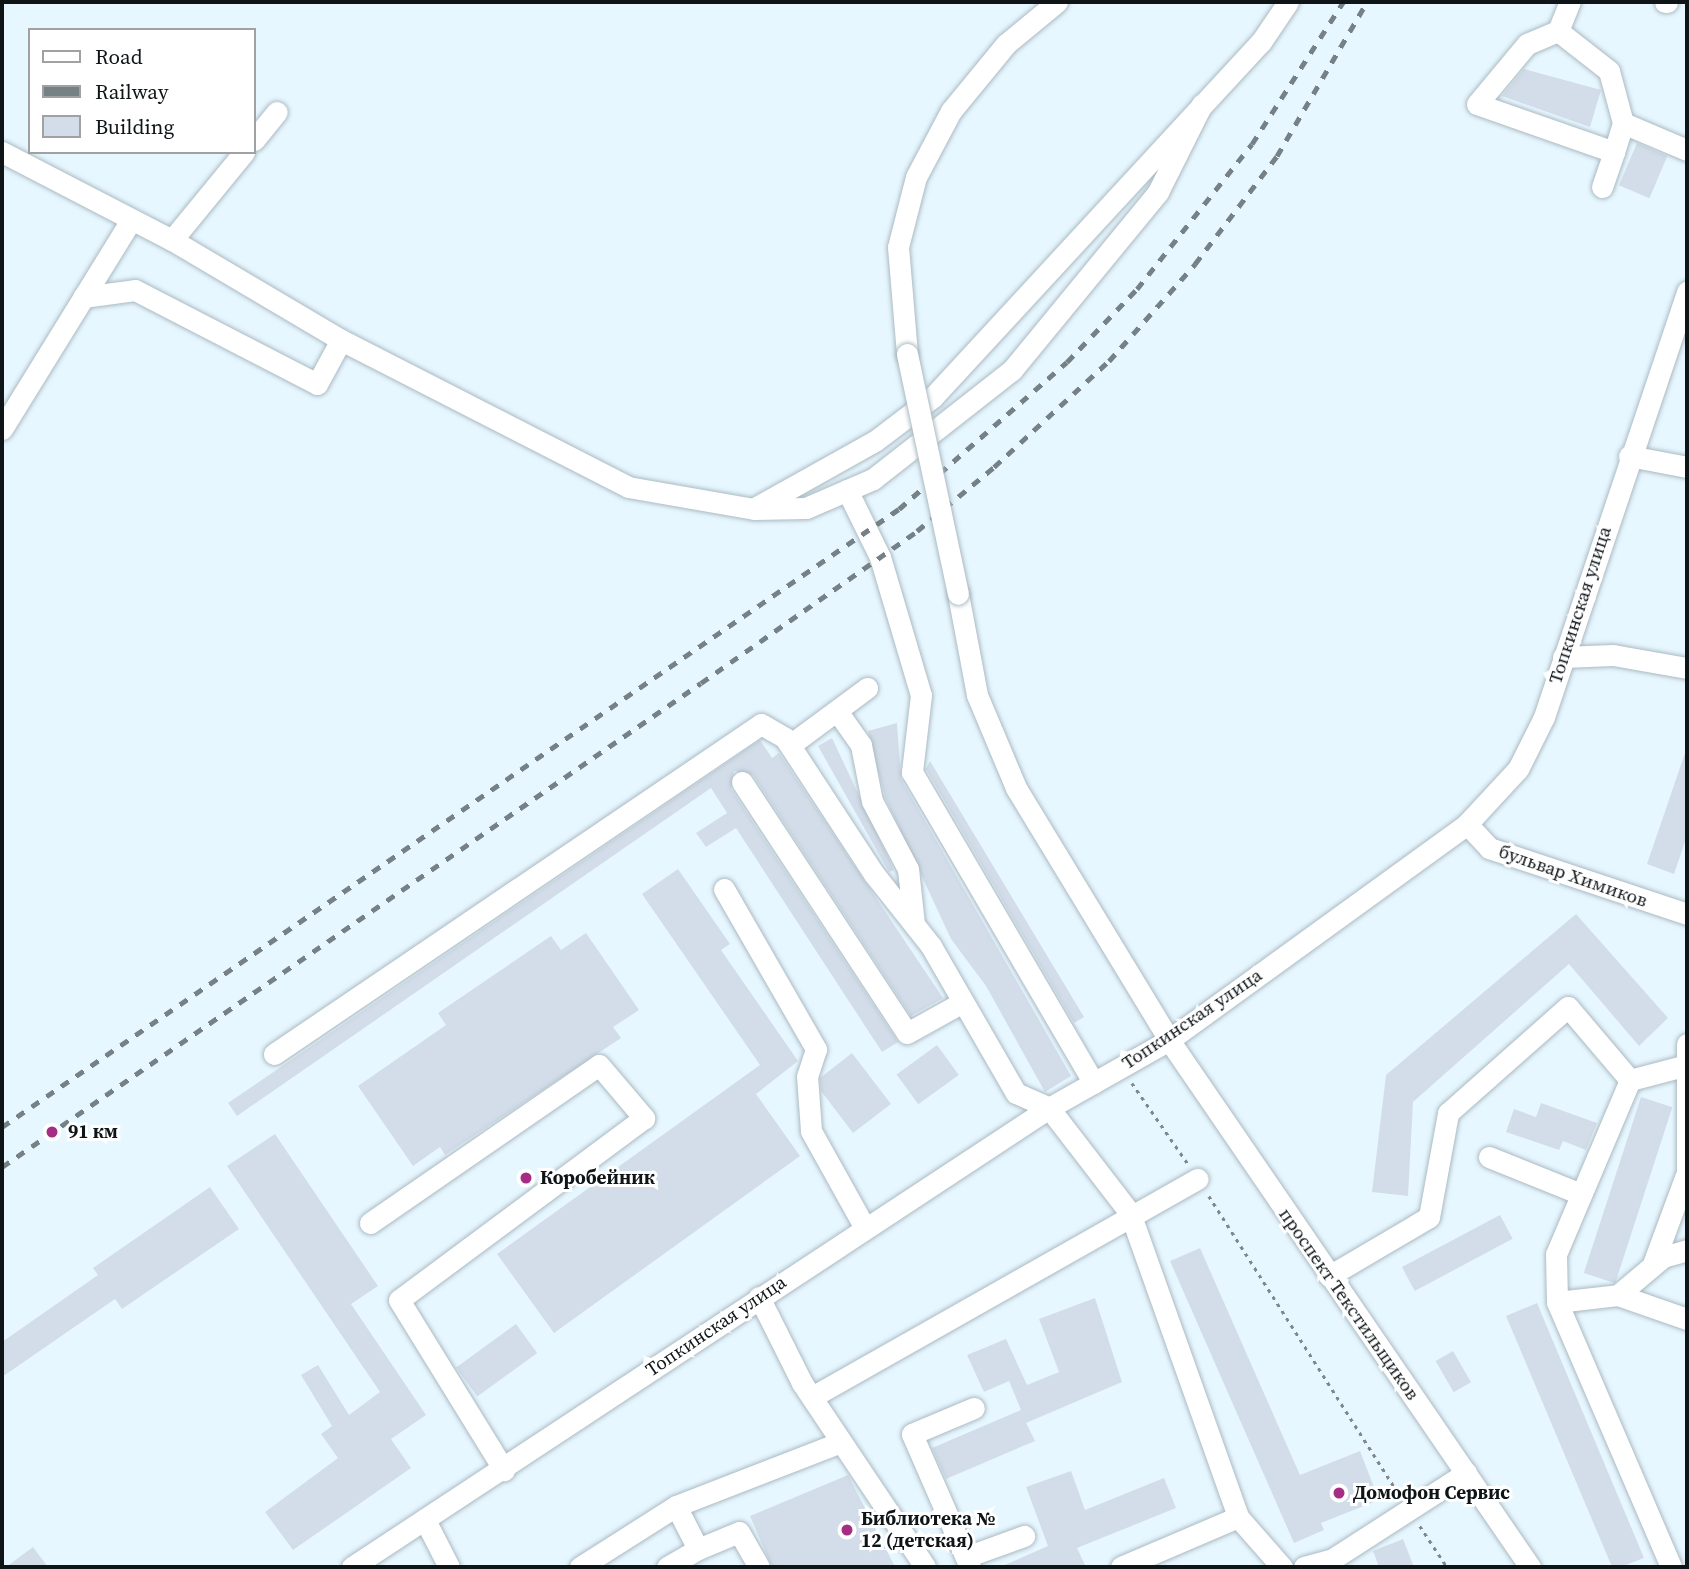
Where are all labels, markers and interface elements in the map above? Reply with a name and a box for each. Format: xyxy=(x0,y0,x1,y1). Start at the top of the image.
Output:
legend xyxy=(28,28,256,154)
text: Road xyxy=(95,42,143,71)
text: Railway xyxy=(95,77,169,106)
text: Building xyxy=(95,112,174,141)
street label: Топкинская улица xyxy=(1544,523,1616,687)
street label: бульвар Химиков xyxy=(1496,840,1650,912)
street label: Топкинская улица xyxy=(1118,964,1266,1074)
place label: 91 км xyxy=(68,1121,118,1143)
marker: 91 км xyxy=(42,1122,62,1142)
place label: Коробейник xyxy=(540,1167,655,1189)
marker: Коробейник xyxy=(518,1170,534,1186)
street label: проспект Текстильщиков xyxy=(1274,1203,1424,1405)
street label: Топкинская улица xyxy=(642,1271,790,1381)
place label: Домофон Сервис xyxy=(1353,1482,1510,1504)
marker: Домофон Сервис xyxy=(1331,1485,1347,1501)
place label: Библиотека № 12 (детская) xyxy=(861,1508,996,1552)
marker: Библиотека № 12 (детская) xyxy=(839,1522,855,1538)

